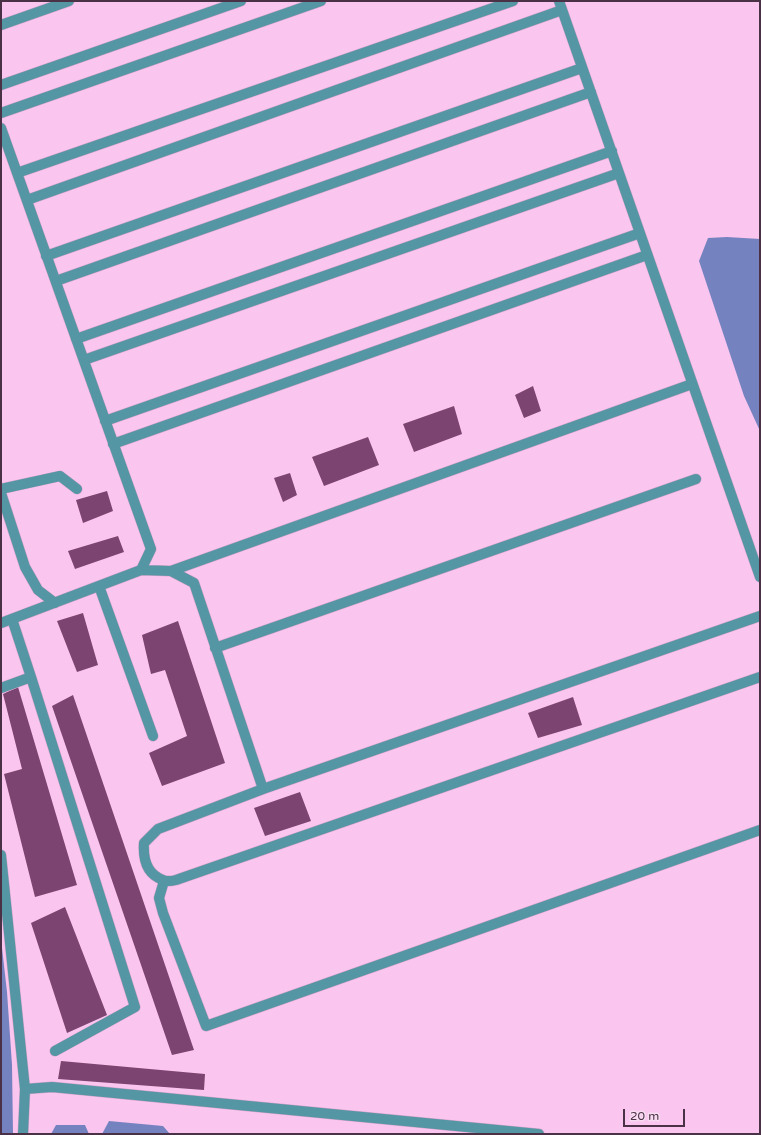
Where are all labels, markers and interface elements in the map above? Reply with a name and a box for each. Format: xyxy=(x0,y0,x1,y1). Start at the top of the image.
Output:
scale bar xyxy=(625,1101,687,1127)
text: 20 m xyxy=(630,1109,659,1123)

